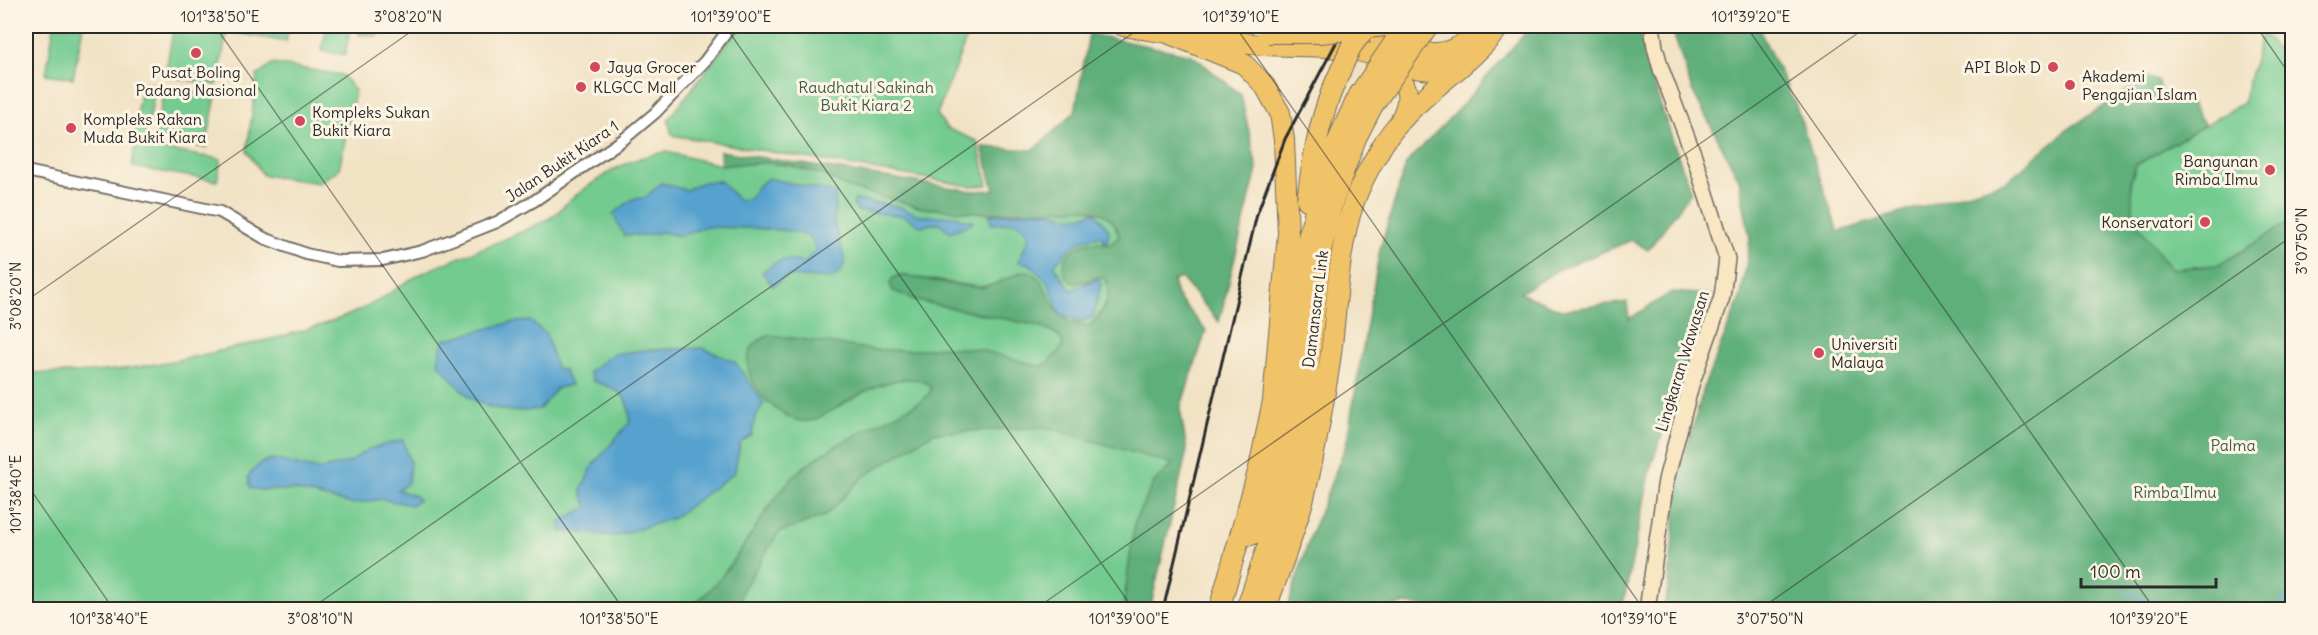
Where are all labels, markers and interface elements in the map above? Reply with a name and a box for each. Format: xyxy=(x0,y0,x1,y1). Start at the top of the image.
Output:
text: 101°38'50"E xyxy=(180,7,260,26)
text: 3°08'20"N xyxy=(374,7,442,26)
text: 101°39'00"E xyxy=(691,7,771,26)
text: 101°39'10"E xyxy=(1203,7,1279,26)
text: 101°39'20"E xyxy=(1712,7,1791,26)
marker: Pusat Boling Padang Nasional xyxy=(189,46,203,60)
place label: Jaya Grocer xyxy=(607,57,697,77)
place label: API Blok D xyxy=(1964,57,2041,77)
marker: Jaya Grocer xyxy=(588,60,602,74)
marker: API Blok D xyxy=(2046,60,2060,74)
place label: Pusat Boling Padang Nasional xyxy=(136,62,256,100)
place label: Akademi Pengajian Islam xyxy=(2082,66,2197,104)
place label: KLGCC Mall xyxy=(593,77,676,97)
park label: Raudhatul Sakinah Bukit Kiara 2 xyxy=(798,77,934,115)
marker: Akademi Pengajian Islam xyxy=(2063,78,2077,92)
marker: KLGCC Mall xyxy=(574,80,588,94)
place label: Kompleks Sukan Bukit Kiara xyxy=(312,102,430,140)
place label: Kompleks Rakan Muda Bukit Kiara xyxy=(83,109,206,147)
marker: Kompleks Sukan Bukit Kiara xyxy=(293,114,307,128)
street label: Jalan Bukit Kiara 1 xyxy=(502,116,622,206)
marker: Kompleks Rakan Muda Bukit Kiara xyxy=(64,121,78,135)
place label: Bangunan Rimba Ilmu xyxy=(2175,151,2258,189)
marker: Bangunan Rimba Ilmu xyxy=(2263,163,2277,177)
text: 3°07'50"N xyxy=(2292,207,2311,275)
place label: Konservatori xyxy=(2101,212,2193,232)
marker: Konservatori xyxy=(2198,215,2212,229)
street label: Damansara Link xyxy=(1298,249,1332,369)
text: 3°08'20"N xyxy=(6,262,25,330)
street label: Lingkaran Wawasan xyxy=(1651,288,1713,434)
place label: Universiti Malaya xyxy=(1831,334,1897,372)
marker: Universiti Malaya xyxy=(1812,346,1826,360)
park label: Palma xyxy=(2210,435,2256,455)
text: 101°38'40"E xyxy=(6,454,25,533)
park label: Rimba Ilmu xyxy=(2133,482,2217,502)
scale bar xyxy=(2081,551,2216,589)
text: 100 m xyxy=(2090,560,2141,583)
text: 101°38'40"E xyxy=(70,609,149,628)
text: 3°08'10"N xyxy=(287,609,353,628)
text: 101°38'50"E xyxy=(579,609,659,628)
text: 101°39'00"E xyxy=(1089,609,1169,628)
text: 101°39'10"E xyxy=(1601,609,1677,628)
text: 3°07'50"N xyxy=(1736,609,1804,628)
text: 101°39'20"E xyxy=(2110,609,2189,628)

